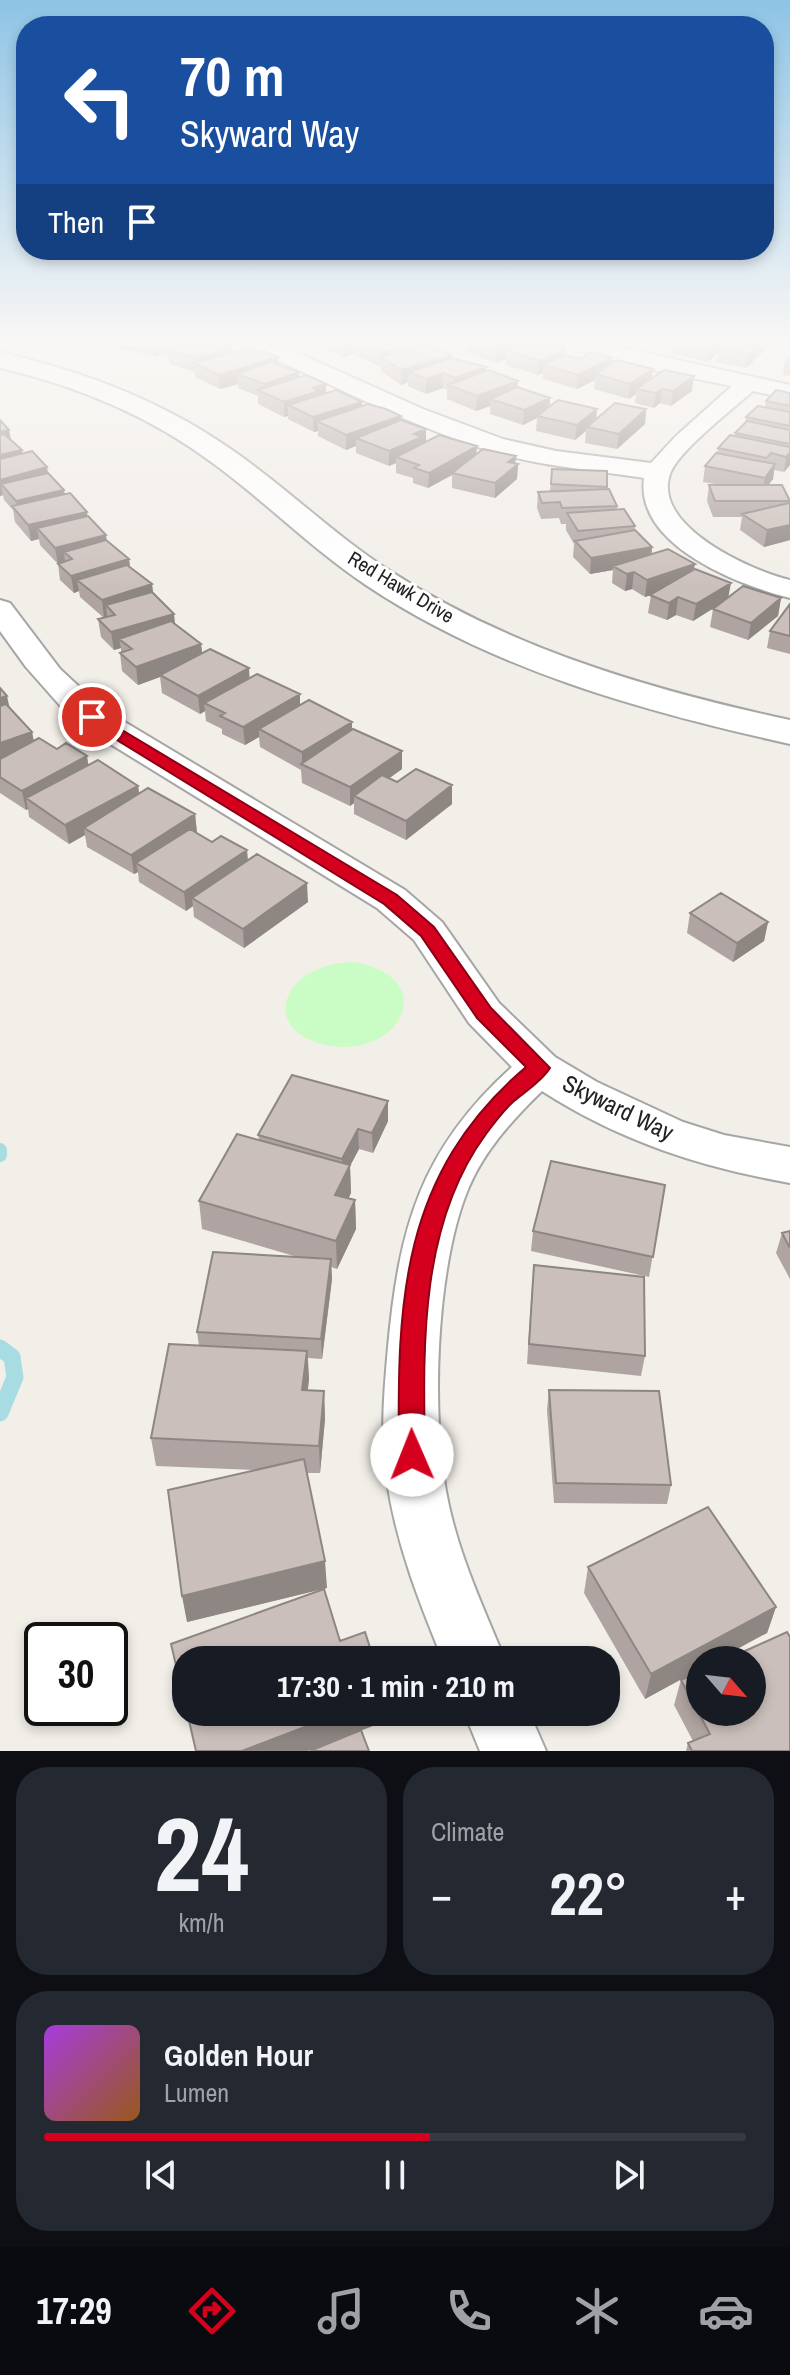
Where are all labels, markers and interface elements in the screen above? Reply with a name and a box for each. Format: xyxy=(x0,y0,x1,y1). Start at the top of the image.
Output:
text: 70 m xyxy=(180,38,285,113)
icon: left xyxy=(48,48,152,152)
text: Skyward Way xyxy=(180,110,359,158)
icon: arrive xyxy=(120,200,164,244)
text: Then xyxy=(48,202,104,242)
street label: Red Hawk Drive xyxy=(343,544,459,629)
pin xyxy=(58,683,126,751)
icon: arrive xyxy=(70,695,114,739)
street label: Skyward Way xyxy=(558,1067,679,1148)
position arrow xyxy=(370,1413,454,1497)
speed limit sign: 30 xyxy=(24,1622,128,1726)
north arrow xyxy=(686,1646,766,1726)
map controls xyxy=(686,1646,766,1726)
text: 17:30 · 1 min · 210 m xyxy=(277,1666,515,1706)
text: 24 xyxy=(154,1783,249,1923)
text: Climate xyxy=(431,1814,504,1849)
text: 22° xyxy=(549,1853,628,1934)
text: − xyxy=(431,1864,452,1924)
text: + xyxy=(725,1864,746,1924)
text: km/h xyxy=(178,1905,225,1940)
text: Golden Hour xyxy=(164,2035,313,2075)
text: Lumen xyxy=(164,2075,229,2110)
icon: previous xyxy=(139,2153,183,2197)
icon: pause xyxy=(373,2153,417,2197)
icon: next xyxy=(607,2153,651,2197)
icon: directions xyxy=(184,2283,240,2339)
icon: music xyxy=(313,2283,369,2339)
icon: phone xyxy=(441,2283,497,2339)
icon: climate xyxy=(569,2283,625,2339)
icon: car xyxy=(698,2283,754,2339)
text: 17:29 xyxy=(36,2287,112,2335)

